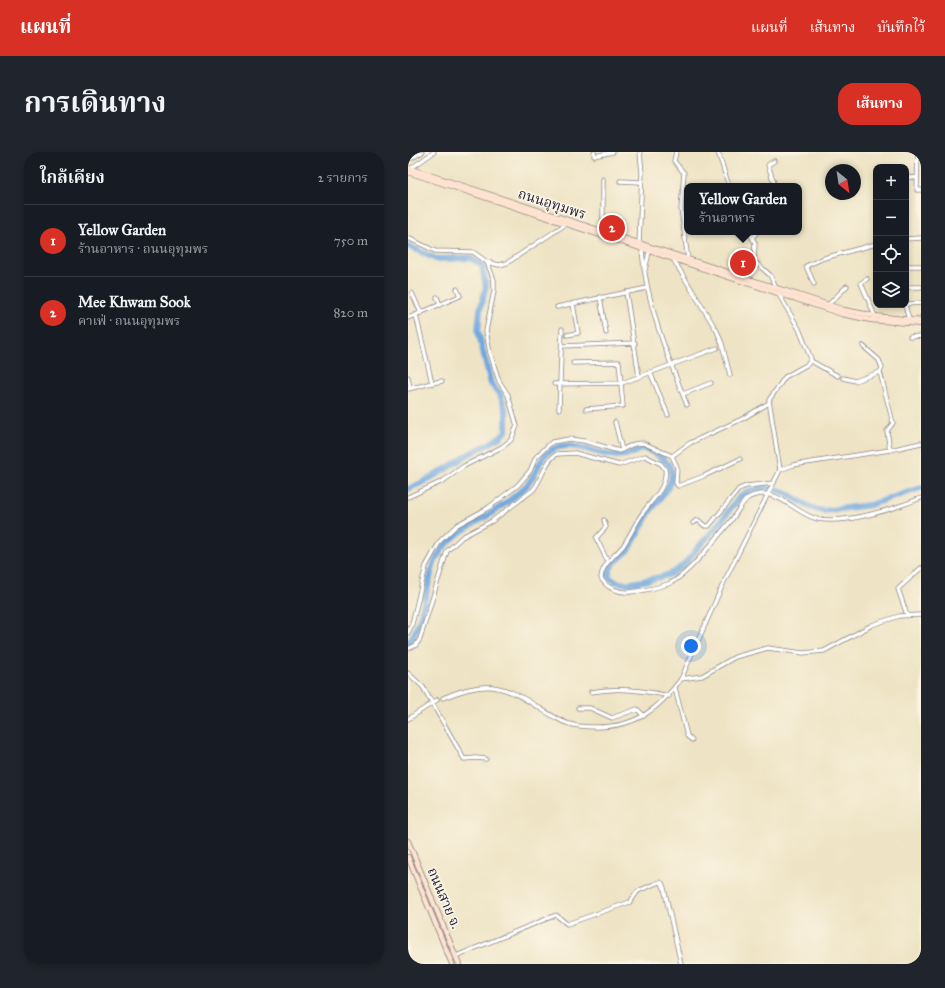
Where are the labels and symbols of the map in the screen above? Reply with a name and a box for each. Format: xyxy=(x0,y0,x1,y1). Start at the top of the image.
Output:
north arrow xyxy=(825,164,861,200)
street label: ถนนอุทุมพร xyxy=(516,185,588,223)
pin: 2 xyxy=(599,213,625,243)
pin: 1 xyxy=(730,248,756,278)
your location xyxy=(681,636,701,656)
street label: ถนนสาย จ. xyxy=(424,865,465,931)

